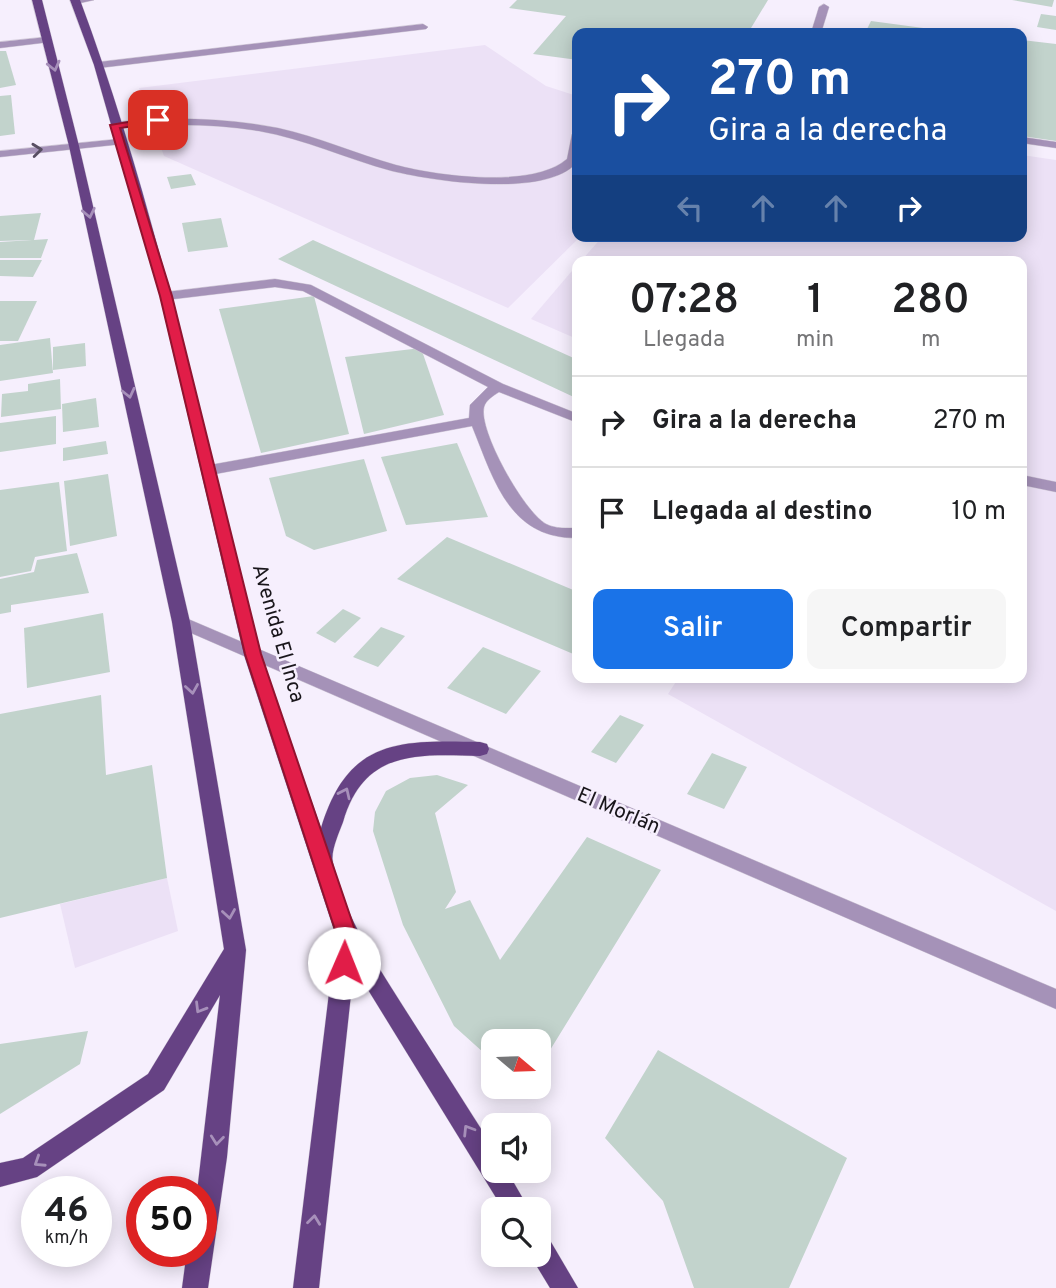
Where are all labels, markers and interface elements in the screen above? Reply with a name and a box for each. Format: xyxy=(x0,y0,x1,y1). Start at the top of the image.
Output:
text: 270 m xyxy=(708,51,851,113)
icon: right xyxy=(593,56,684,147)
one-way arrow xyxy=(46,60,60,72)
pin xyxy=(128,90,188,150)
icon: arrive xyxy=(139,101,177,139)
text: Gira a la derecha xyxy=(708,112,947,152)
one-way arrow xyxy=(32,143,43,158)
icon: left xyxy=(671,189,709,227)
icon: ahead xyxy=(744,189,782,227)
icon: ahead xyxy=(817,189,855,227)
icon: right xyxy=(890,189,928,227)
one-way arrow xyxy=(80,207,95,219)
text: 07:28 xyxy=(629,275,739,328)
text: 1 xyxy=(807,275,823,328)
text: 280 xyxy=(891,275,970,328)
text: Llegada xyxy=(643,326,725,355)
text: min xyxy=(796,326,834,355)
text: m xyxy=(921,326,940,355)
one-way arrow xyxy=(121,387,135,399)
icon: right xyxy=(593,403,631,441)
text: Gira a la derecha xyxy=(652,405,857,438)
text: 270 m xyxy=(933,405,1006,438)
icon: arrive xyxy=(593,494,631,532)
text: Llegada al destino xyxy=(652,496,872,529)
text: 10 m xyxy=(951,496,1006,529)
street label: Avenida El Inca xyxy=(245,561,310,706)
button: Salir xyxy=(593,589,793,669)
button: Compartir xyxy=(807,589,1006,669)
one-way arrow xyxy=(184,683,199,695)
street label: El Morlán xyxy=(573,782,664,841)
one-way arrow xyxy=(337,788,351,801)
one-way arrow xyxy=(221,908,236,920)
position arrow xyxy=(307,926,381,1000)
one-way arrow xyxy=(195,1001,208,1014)
north arrow xyxy=(481,1029,551,1099)
map controls xyxy=(481,1029,551,1267)
button: sound xyxy=(481,1113,551,1183)
one-way arrow xyxy=(463,1125,476,1138)
one-way arrow xyxy=(210,1135,225,1146)
one-way arrow xyxy=(34,1153,47,1166)
speed limit sign: 50 xyxy=(126,1176,217,1267)
text: 46 xyxy=(45,1190,89,1234)
button: search xyxy=(481,1197,551,1267)
one-way arrow xyxy=(307,1214,322,1226)
text: km/h xyxy=(45,1227,88,1250)

